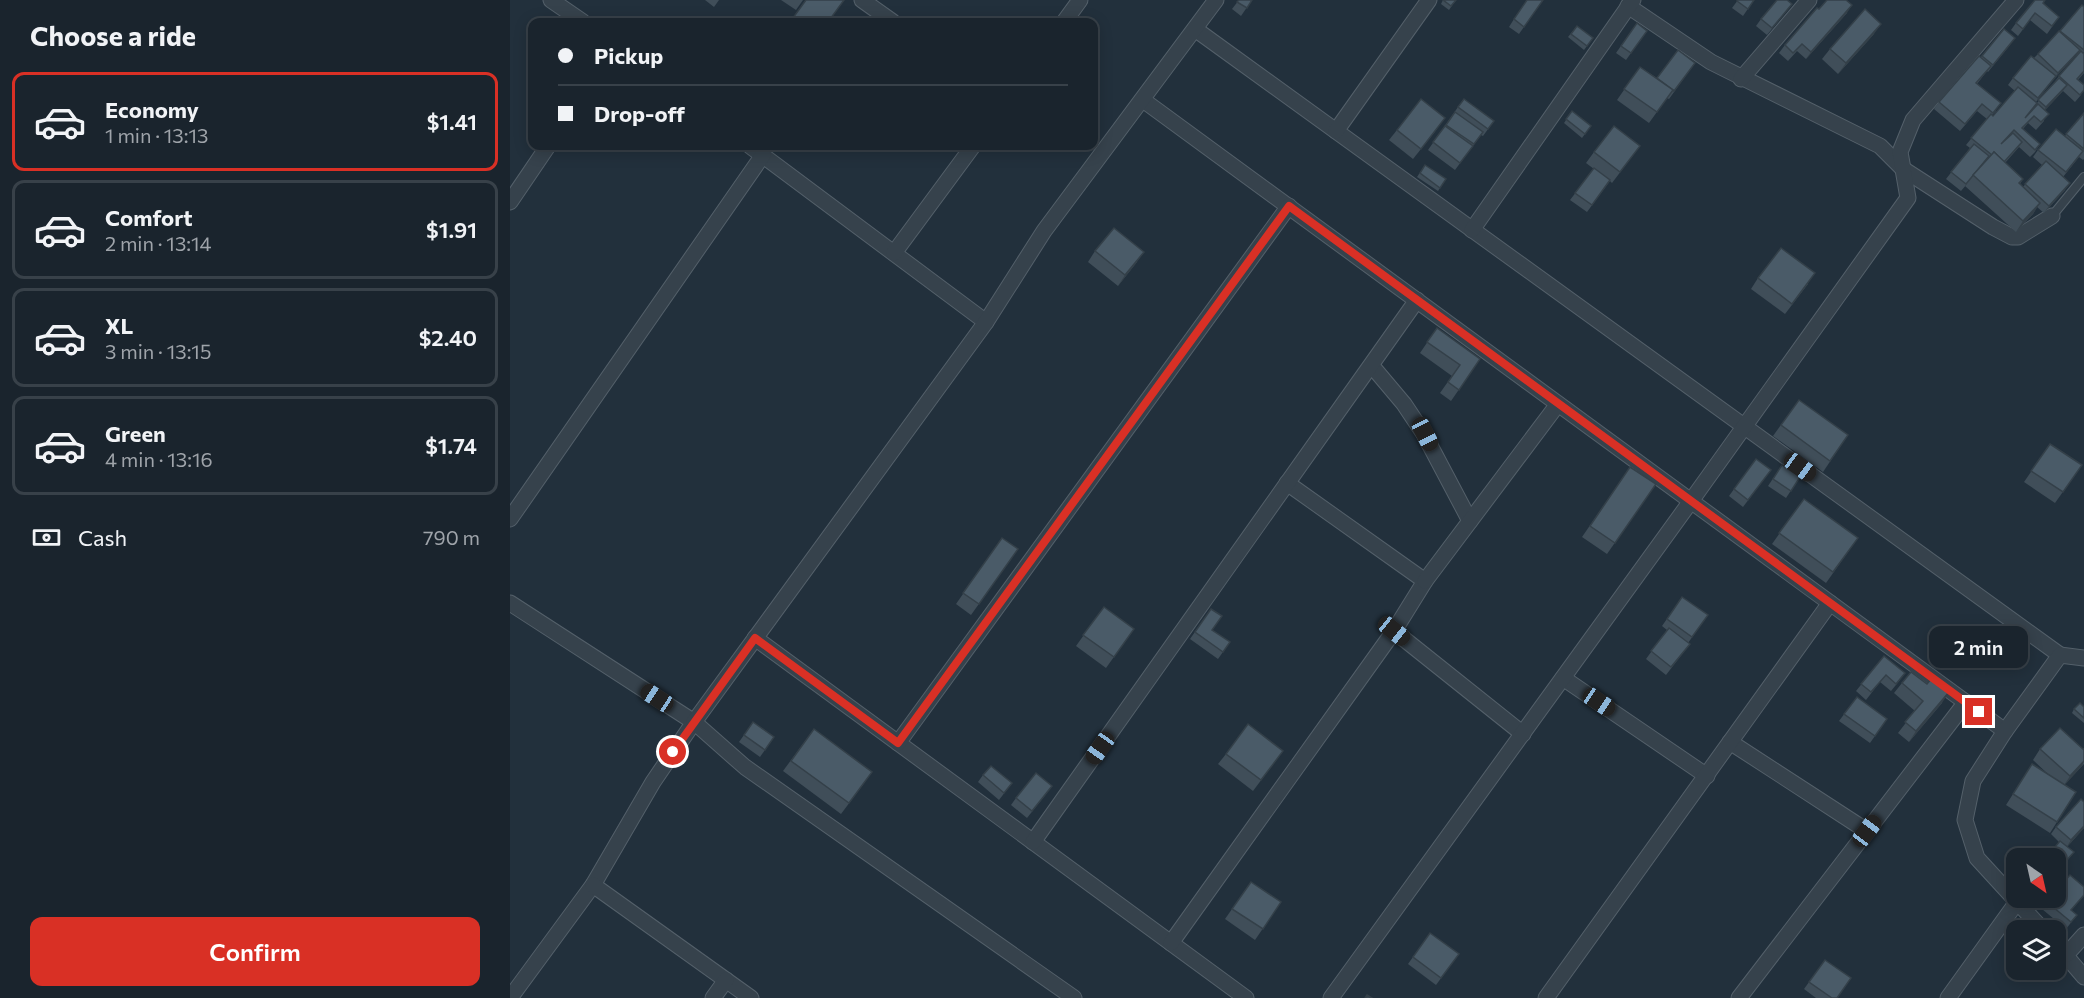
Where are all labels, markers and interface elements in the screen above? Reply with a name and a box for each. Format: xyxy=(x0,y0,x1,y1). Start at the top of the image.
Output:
text: Choose a ride xyxy=(30,19,196,52)
text: Pickup xyxy=(594,42,663,69)
icon: car xyxy=(33,95,87,149)
text: Economy xyxy=(105,96,199,123)
text: Drop-off xyxy=(594,100,685,127)
text: $1.41 xyxy=(427,108,477,135)
text: 1 min · 13:13 xyxy=(105,123,208,147)
icon: car xyxy=(33,203,87,257)
text: Comfort xyxy=(105,204,193,231)
text: $1.91 xyxy=(426,216,477,243)
text: 2 min · 13:14 xyxy=(105,231,212,255)
icon: car xyxy=(33,311,87,365)
text: XL xyxy=(105,312,133,339)
text: $2.40 xyxy=(419,324,477,351)
text: 3 min · 13:15 xyxy=(105,339,211,363)
car xyxy=(1409,414,1441,454)
icon: car xyxy=(33,419,87,473)
text: Green xyxy=(105,420,166,447)
text: $1.74 xyxy=(425,432,477,459)
text: 4 min · 13:16 xyxy=(105,447,213,471)
car xyxy=(1780,449,1820,485)
icon: cash xyxy=(30,521,63,554)
text: Cash xyxy=(78,524,127,551)
text: 790 m xyxy=(423,525,480,549)
car xyxy=(1374,613,1414,649)
callout: 2 min xyxy=(1930,625,2028,667)
text: 2 min xyxy=(1954,635,2003,659)
car xyxy=(637,681,677,715)
car xyxy=(1579,684,1619,720)
route end xyxy=(1965,698,1992,725)
car xyxy=(1082,728,1118,768)
route start xyxy=(659,738,686,765)
car xyxy=(1849,811,1885,851)
north arrow xyxy=(2006,848,2066,908)
map controls xyxy=(2006,848,2066,980)
button: Confirm xyxy=(30,917,480,986)
button: layers xyxy=(2006,920,2066,980)

